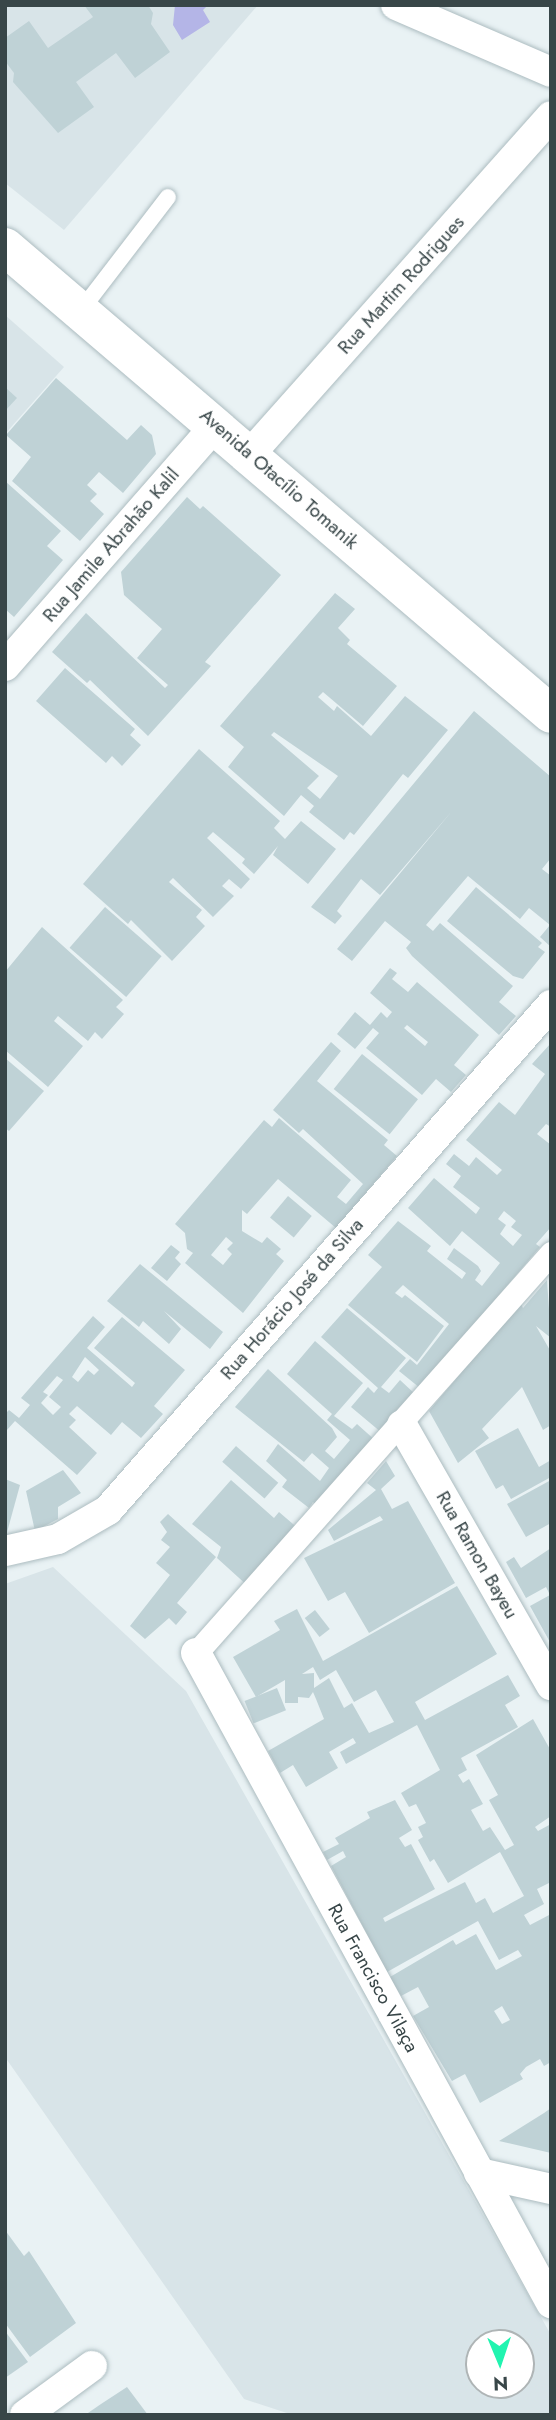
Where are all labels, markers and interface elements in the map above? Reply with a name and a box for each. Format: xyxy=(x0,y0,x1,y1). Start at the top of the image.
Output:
street label: Rua Martim Rodrigues xyxy=(333,211,469,359)
street label: Avenida Otacílio Tomanik xyxy=(195,404,363,554)
street label: Rua Jamile Abrahão Kalil xyxy=(38,463,184,627)
street label: Rua Horácio José da Silva xyxy=(216,1214,368,1384)
street label: Rua Ramon Bayeu xyxy=(431,1487,523,1623)
street label: Rua Francisco Vilaça xyxy=(323,1900,423,2056)
north arrow xyxy=(465,2329,535,2399)
text: N xyxy=(493,2370,509,2397)

